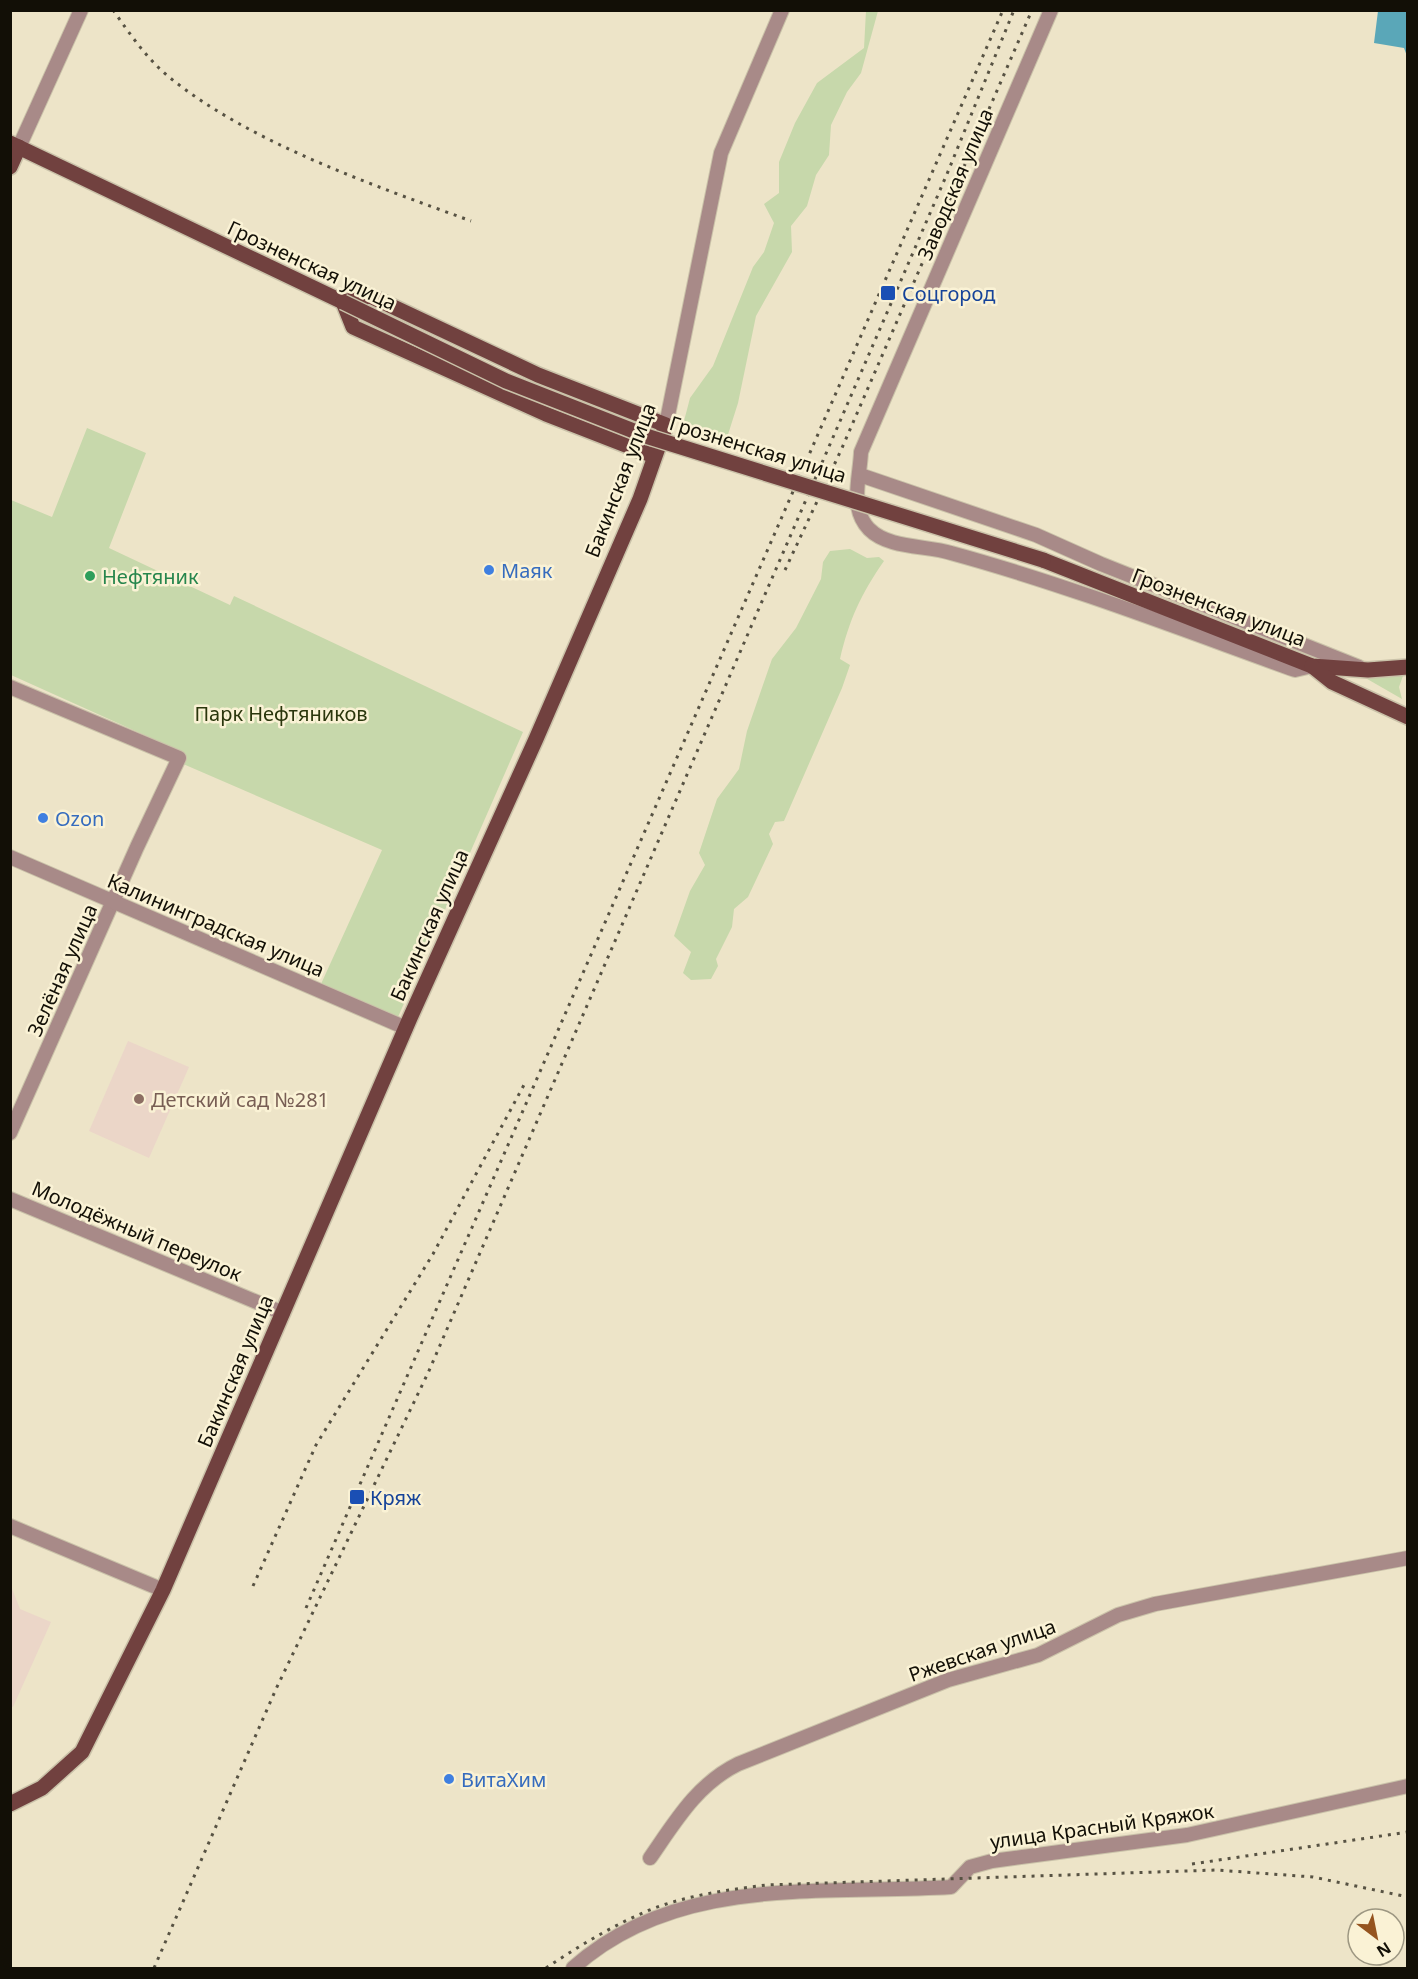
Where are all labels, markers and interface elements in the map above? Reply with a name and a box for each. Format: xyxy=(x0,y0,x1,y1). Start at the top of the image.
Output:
street label: Заводская улица xyxy=(911,104,999,264)
street label: Грозненская улица xyxy=(223,214,401,316)
place label: Соцгород xyxy=(902,280,995,307)
marker: Соцгород xyxy=(879,284,897,302)
street label: Бакинская улица xyxy=(578,399,662,561)
street label: Грозненская улица xyxy=(666,409,850,489)
place label: Маяк xyxy=(501,557,553,584)
street label: Грозненская улица xyxy=(1128,561,1310,653)
place label: Нефтяник xyxy=(102,563,199,590)
marker: Маяк xyxy=(482,563,496,577)
marker: Нефтяник xyxy=(83,569,97,583)
park label: Парк Нефтяников xyxy=(194,700,368,727)
place label: Ozon xyxy=(55,805,104,832)
marker: Ozon xyxy=(36,811,50,825)
street label: Бакинская улица xyxy=(383,845,475,1005)
street label: Калининградская улица xyxy=(103,867,329,983)
street label: Зелёная улица xyxy=(21,900,103,1040)
place label: Детский сад №281 xyxy=(151,1086,329,1113)
marker: Детский сад №281 xyxy=(132,1092,146,1106)
street label: Молодёжный переулок xyxy=(28,1174,246,1288)
street label: Бакинская улица xyxy=(191,1291,279,1451)
place label: Кряж xyxy=(370,1484,422,1511)
marker: Кряж xyxy=(348,1488,366,1506)
street label: Ржевская улица xyxy=(905,1612,1059,1688)
place label: ВитаХим xyxy=(461,1766,546,1793)
marker: ВитаХим xyxy=(442,1772,456,1786)
street label: улица Красный Кряжок xyxy=(988,1797,1216,1855)
north arrow xyxy=(1346,1907,1406,1967)
text: N xyxy=(1373,1937,1395,1962)

